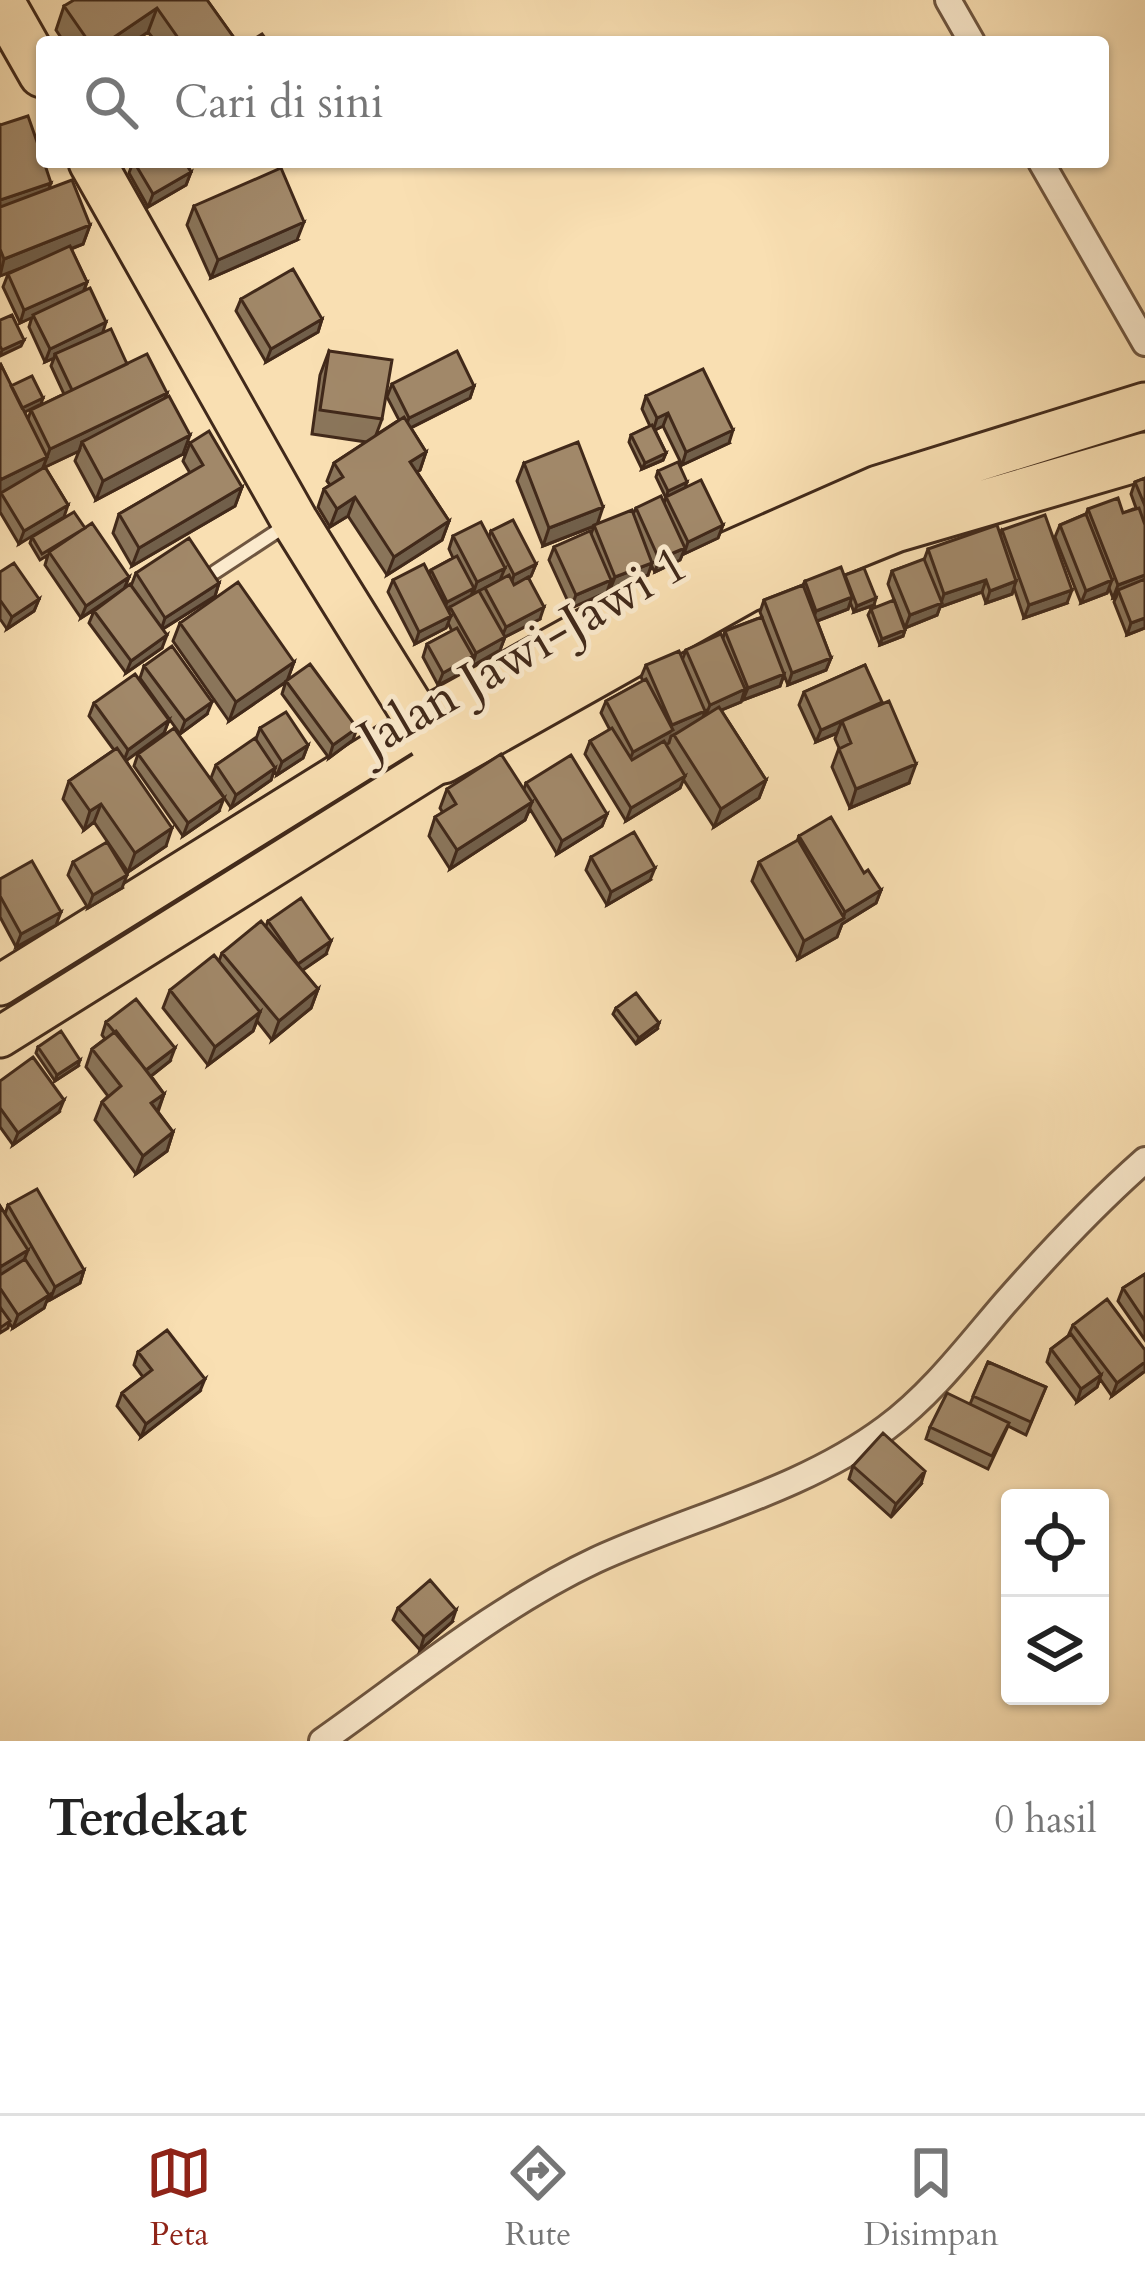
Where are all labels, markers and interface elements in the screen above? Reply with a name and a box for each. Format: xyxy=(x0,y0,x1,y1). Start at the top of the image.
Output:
search box xyxy=(36,36,1109,168)
icon: search xyxy=(78,69,144,135)
text: Cari di sini xyxy=(174,72,384,133)
street label: Jalan Jawi-Jawi 1 xyxy=(340,530,700,778)
map controls xyxy=(1001,1489,1109,1705)
button: locate xyxy=(1001,1489,1109,1597)
button: layers xyxy=(1001,1597,1109,1705)
text: Terdekat xyxy=(48,1784,247,1854)
text: 0 hasil xyxy=(994,1793,1097,1846)
tab: Peta xyxy=(146,2140,212,2257)
tab: Rute xyxy=(505,2140,571,2257)
tab: Disimpan xyxy=(864,2140,999,2257)

